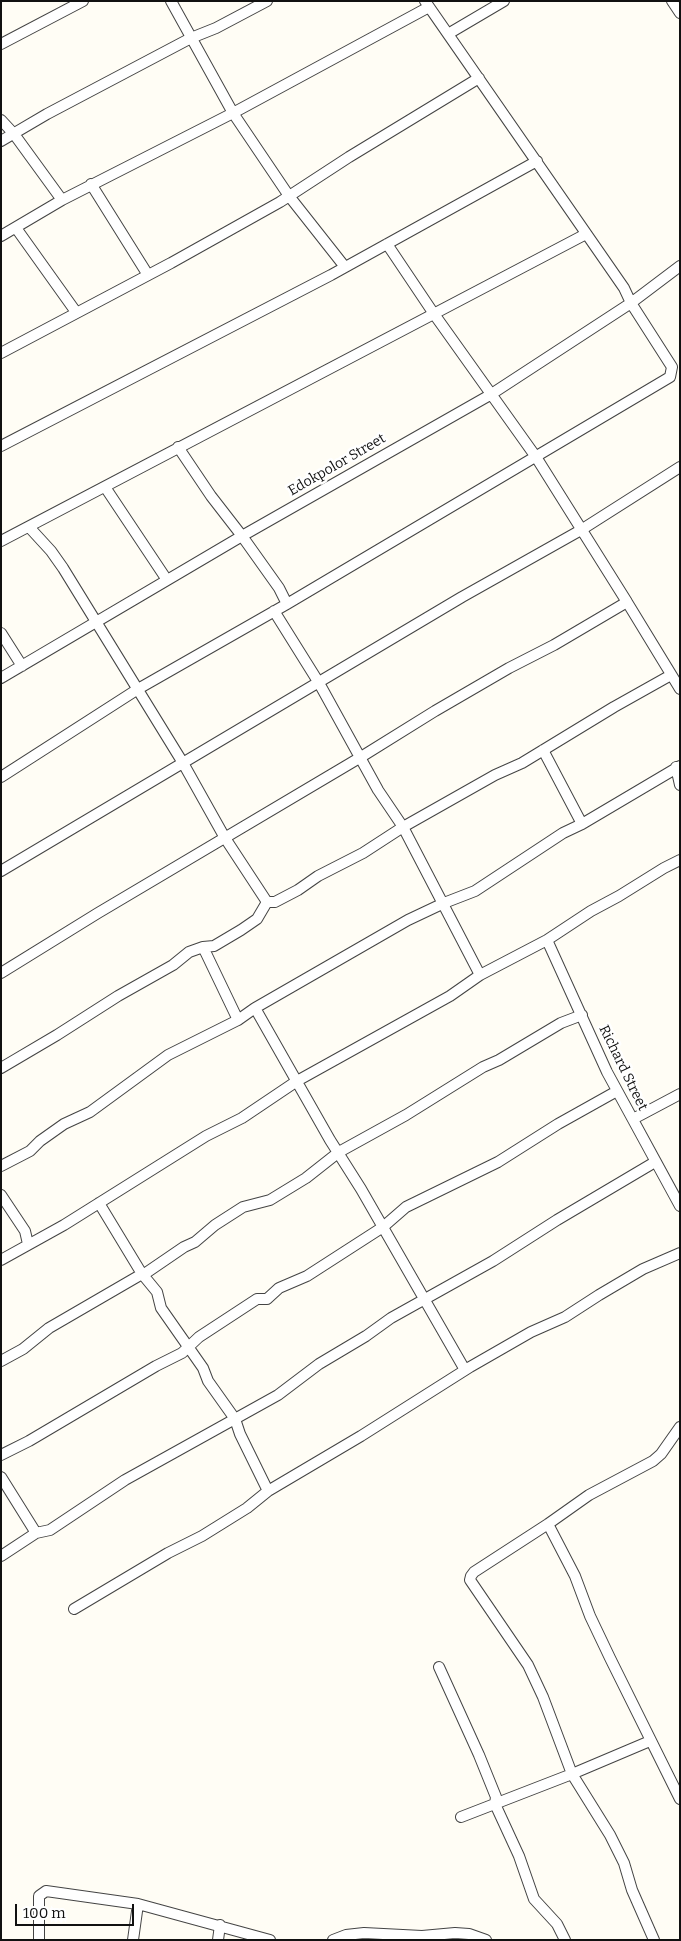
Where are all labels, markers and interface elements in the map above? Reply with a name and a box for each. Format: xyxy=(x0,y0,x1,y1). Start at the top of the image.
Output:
street label: Edokpolor Street xyxy=(285,430,389,500)
street label: Richard Street xyxy=(595,1023,651,1113)
scale bar xyxy=(18,1894,136,1926)
text: 100 m xyxy=(23,1904,66,1922)

